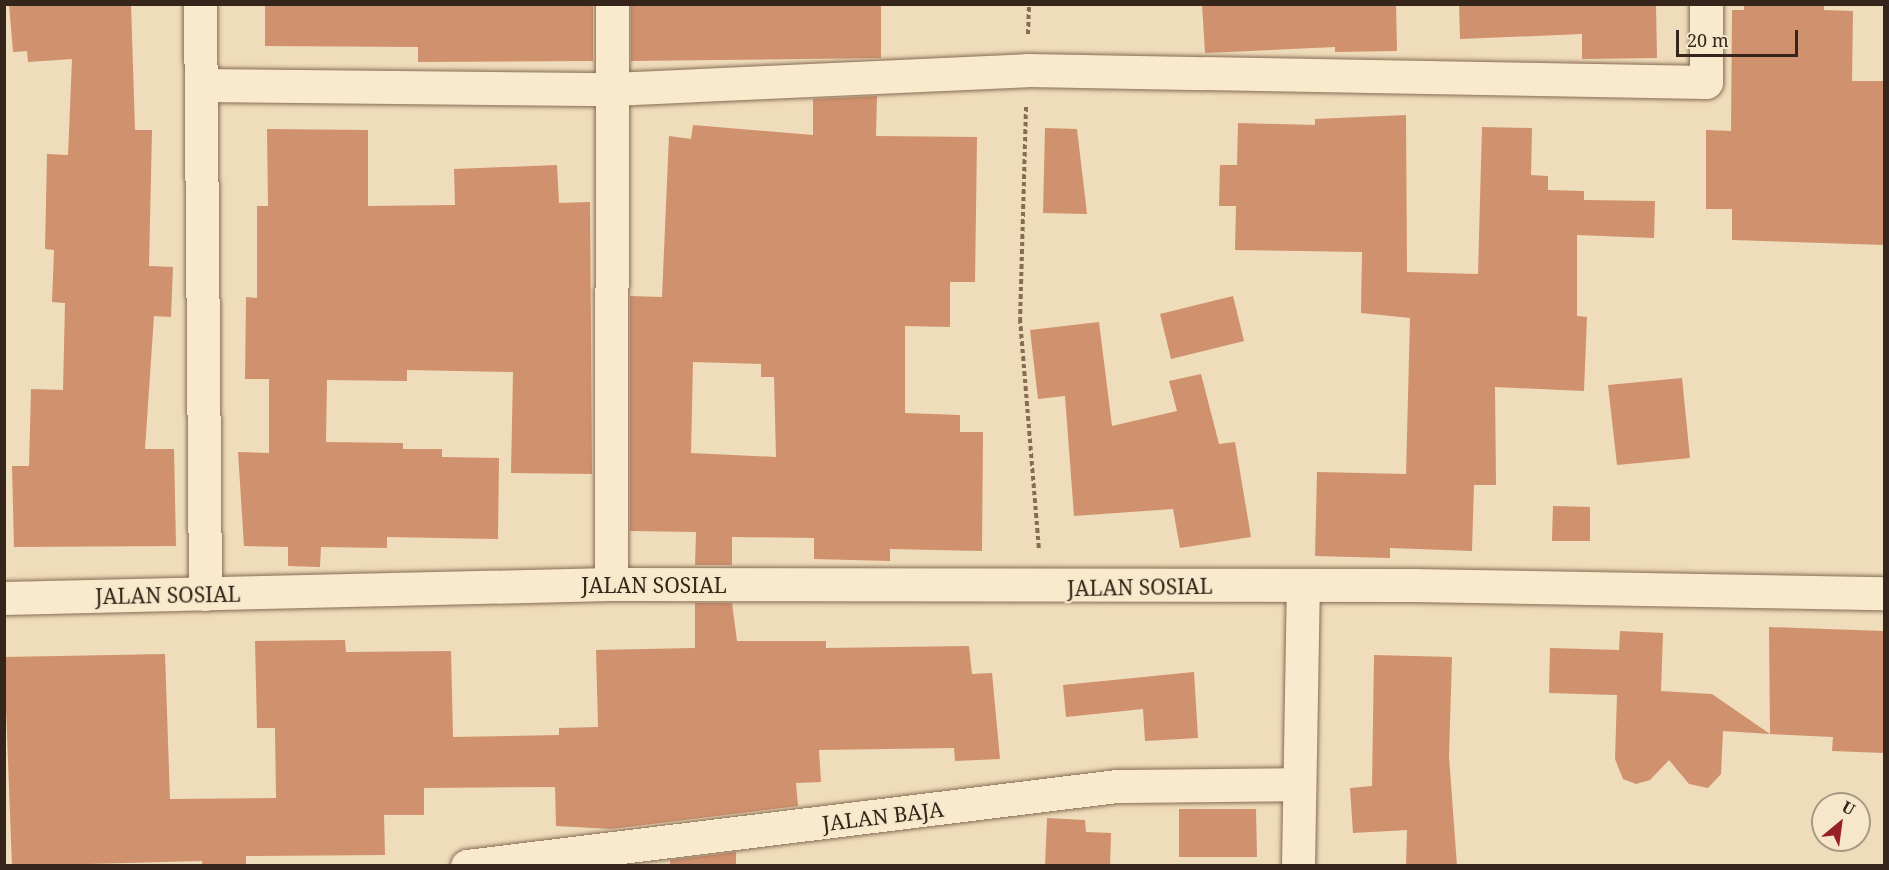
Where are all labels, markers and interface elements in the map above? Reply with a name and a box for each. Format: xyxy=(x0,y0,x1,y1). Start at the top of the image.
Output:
scale bar xyxy=(1679,18,1800,56)
text: 20 m xyxy=(1687,28,1729,52)
street label: JALAN SOSIAL xyxy=(581,572,727,598)
street label: JALAN SOSIAL xyxy=(1067,573,1213,601)
street label: JALAN SOSIAL xyxy=(95,581,241,609)
north arrow xyxy=(1811,792,1871,852)
text: U xyxy=(1838,795,1859,821)
street label: JALAN BAJA xyxy=(821,796,945,836)

